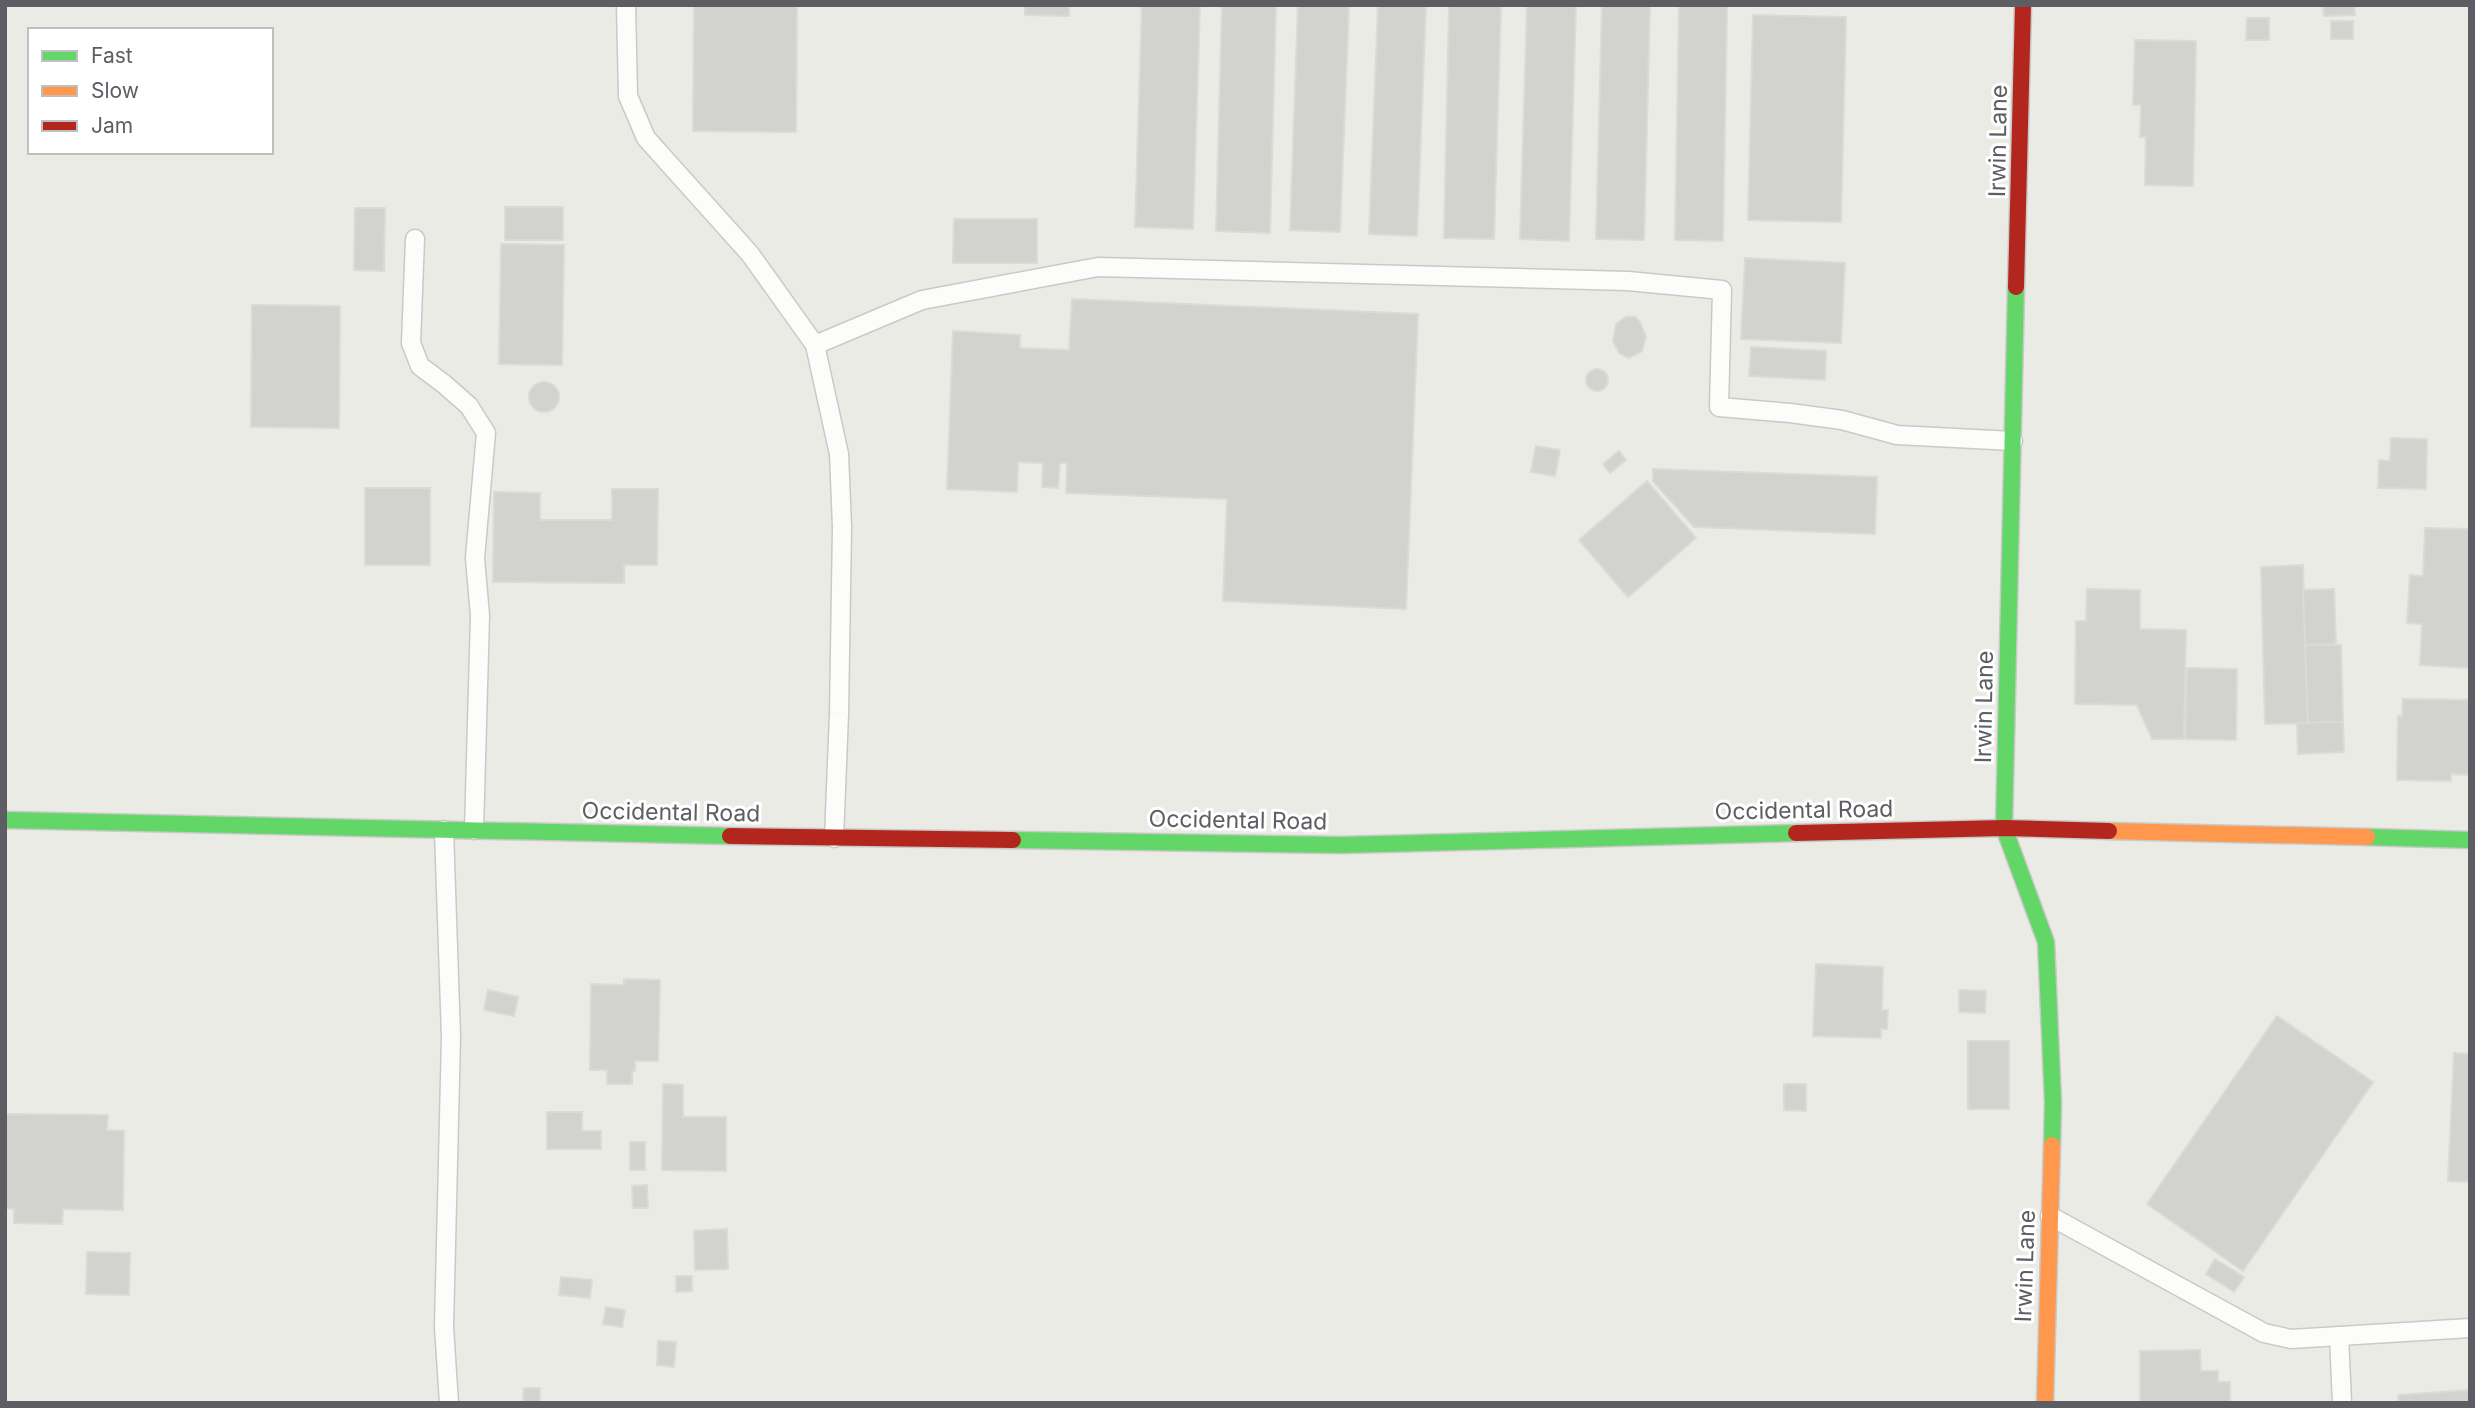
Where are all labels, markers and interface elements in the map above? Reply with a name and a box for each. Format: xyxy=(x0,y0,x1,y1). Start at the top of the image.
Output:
legend xyxy=(28,28,273,154)
text: Fast xyxy=(91,43,133,68)
text: Slow xyxy=(91,78,139,103)
street label: Irwin Lane xyxy=(1983,85,2013,197)
text: Jam xyxy=(91,113,133,138)
street label: Irwin Lane xyxy=(1969,651,1999,763)
street label: Occidental Road xyxy=(1714,794,1894,826)
street label: Occidental Road xyxy=(581,796,761,828)
street label: Occidental Road xyxy=(1148,804,1328,836)
street label: Irwin Lane xyxy=(2009,1209,2041,1323)

